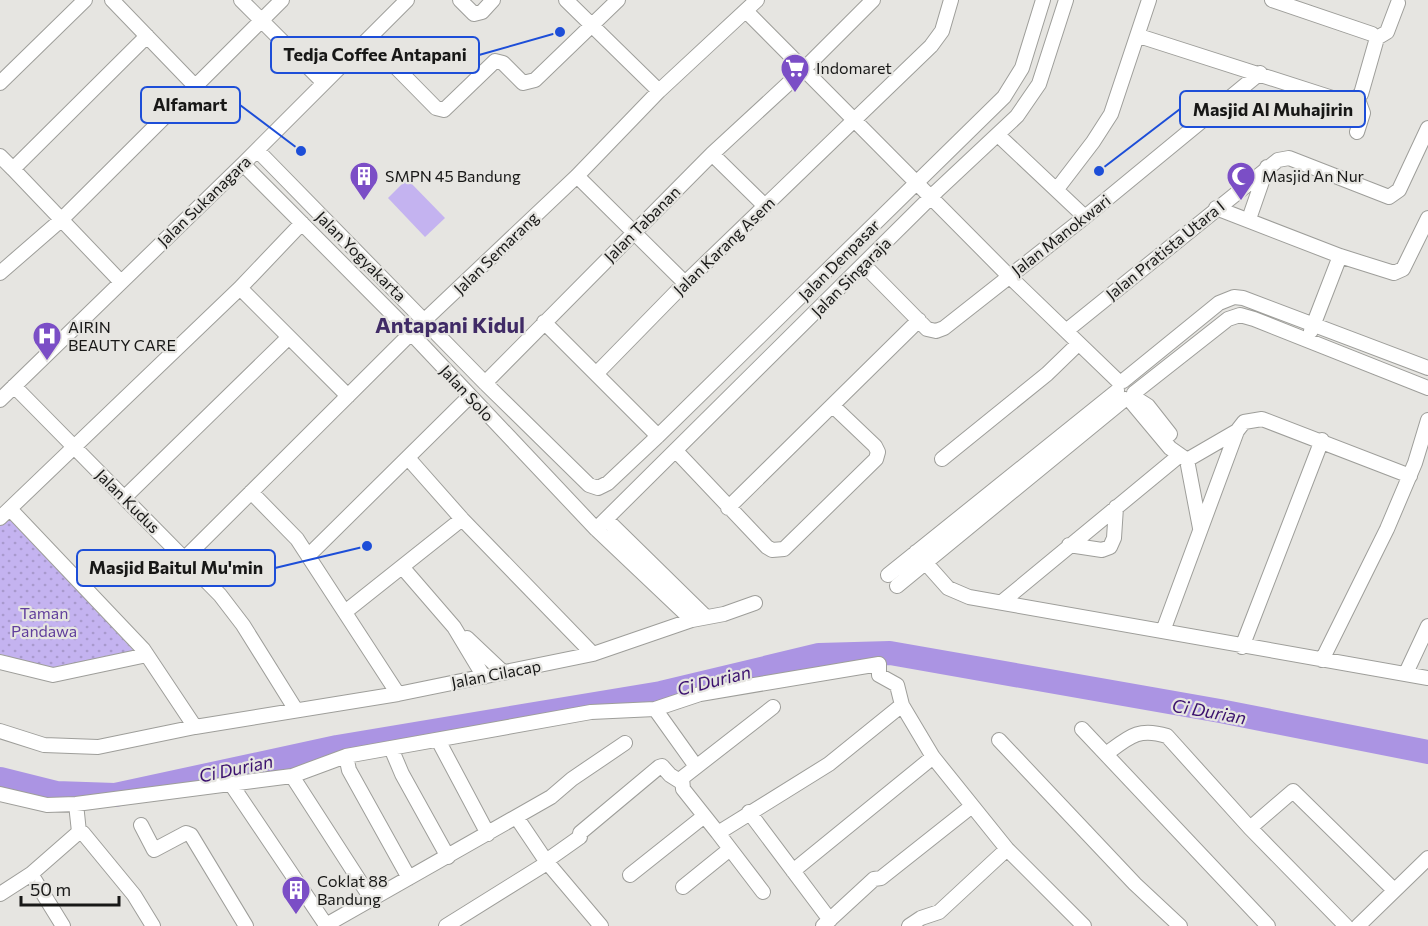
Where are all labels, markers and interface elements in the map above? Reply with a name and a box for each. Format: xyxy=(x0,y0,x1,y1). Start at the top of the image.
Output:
callout: Tedja Coffee Antapani xyxy=(271,37,479,73)
text: Tedja Coffee Antapani xyxy=(283,43,467,65)
supermarket icon: Indomaret xyxy=(779,52,811,94)
place label: Indomaret xyxy=(816,58,892,77)
callout: Alfamart xyxy=(141,87,240,123)
callout: Masjid Al Muhajirin xyxy=(1180,91,1365,127)
text: Alfamart xyxy=(153,93,228,115)
text: Masjid Al Muhajirin xyxy=(1193,98,1353,120)
street label: Jalan Sukanagara xyxy=(153,151,254,250)
building icon: SMPN 45 Bandung xyxy=(348,160,380,202)
mosque icon: Masjid An Nur xyxy=(1225,160,1257,202)
place label: SMPN 45 Bandung xyxy=(385,166,521,185)
place label: Masjid An Nur xyxy=(1262,166,1365,185)
street label: Jalan Tabanan xyxy=(600,182,684,266)
street label: Jalan Manokwari xyxy=(1008,190,1114,279)
street label: Jalan Karang Asem xyxy=(669,193,778,299)
street label: Jalan Pratista Utara I xyxy=(1102,196,1228,303)
street label: Jalan Yogyakarta xyxy=(312,207,410,305)
street label: Jalan Semarang xyxy=(449,207,542,298)
street label: Jalan Denpasar xyxy=(794,215,884,304)
street label: Jalan Singaraja xyxy=(807,233,894,320)
district label: Antapani Kidul xyxy=(375,311,525,338)
place label: AIRIN BEAUTY CARE xyxy=(68,317,176,354)
hospital icon: AIRIN BEAUTY CARE xyxy=(31,320,63,362)
street label: Jalan Solo xyxy=(436,360,498,425)
street label: Jalan Kudus xyxy=(92,465,164,537)
callout: Masjid Baitul Mu'min xyxy=(77,550,275,586)
text: Masjid Baitul Mu'min xyxy=(89,556,263,578)
park label: Taman Pandawa xyxy=(11,603,77,640)
street label: Jalan Cilacap xyxy=(449,656,542,692)
water label: Ci Durian xyxy=(675,660,753,700)
water label: Ci Durian xyxy=(1170,694,1248,728)
water label: Ci Durian xyxy=(197,749,275,787)
scale bar xyxy=(21,869,118,907)
place label: Coklat 88 Bandung xyxy=(317,871,388,908)
building icon: Coklat 88 Bandung xyxy=(280,874,312,916)
text: 50 m xyxy=(30,878,71,900)

